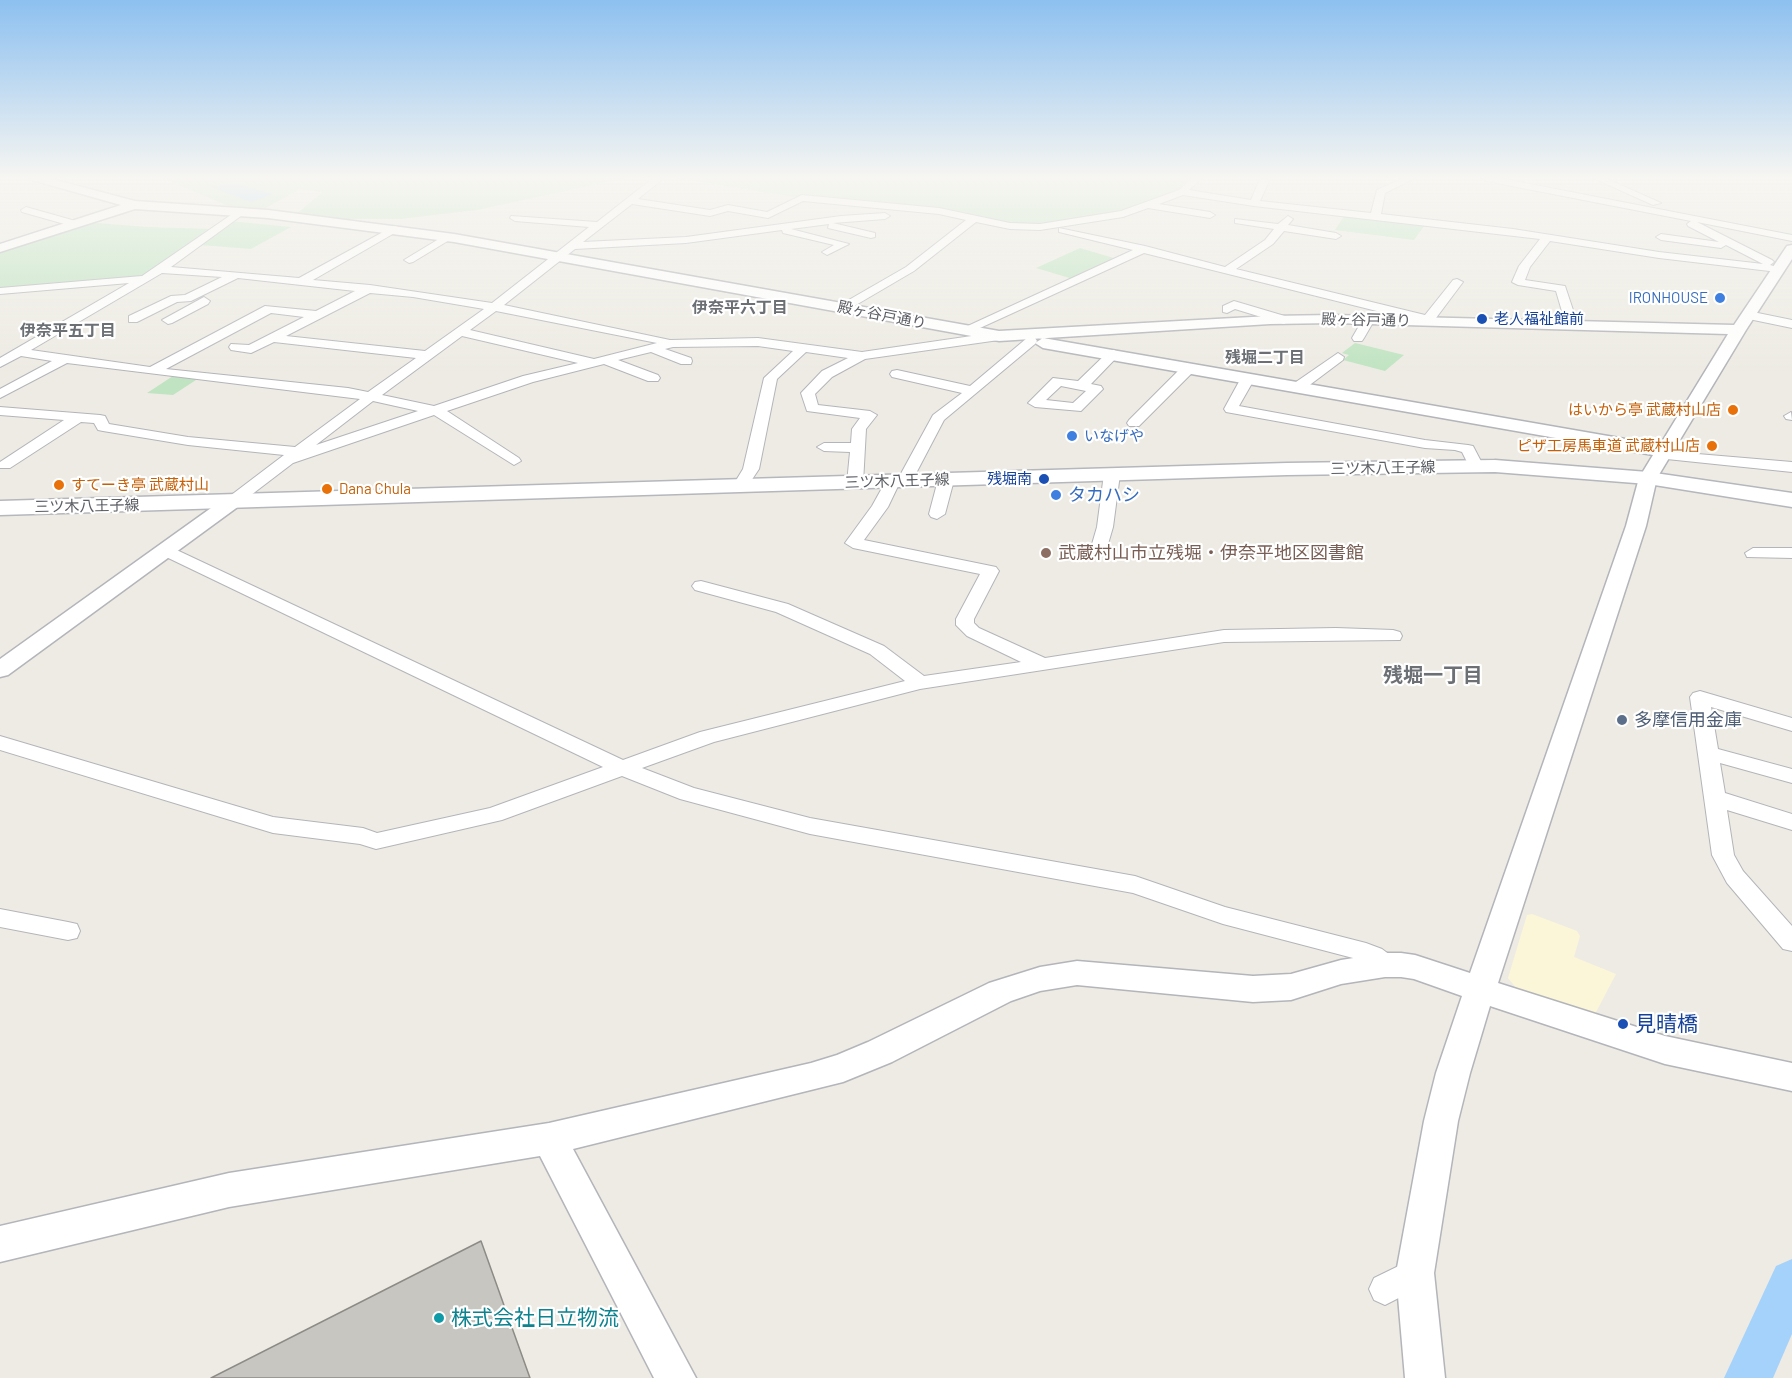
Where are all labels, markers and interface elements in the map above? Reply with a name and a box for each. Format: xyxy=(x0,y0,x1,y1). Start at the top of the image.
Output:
place label: IRONHOUSE xyxy=(1629,289,1708,307)
marker: IRONHOUSE xyxy=(1713,291,1727,305)
district label: 伊奈平六丁目 xyxy=(692,298,788,318)
street label: 殿ヶ谷戸通り xyxy=(836,298,928,332)
street label: 殿ヶ谷戸通り xyxy=(1321,310,1411,330)
place label: 老人福祉館前 xyxy=(1494,310,1584,328)
marker: 老人福祉館前 xyxy=(1475,312,1489,326)
district label: 伊奈平五丁目 xyxy=(20,321,116,341)
district label: 残堀二丁目 xyxy=(1225,348,1305,368)
place label: はいから亭 武蔵村山店 xyxy=(1568,401,1721,419)
marker: はいから亭 武蔵村山店 xyxy=(1726,403,1740,417)
place label: いなげや xyxy=(1084,427,1144,445)
marker: いなげや xyxy=(1065,429,1079,443)
place label: ピザ工房馬車道 武蔵村山店 xyxy=(1517,437,1700,455)
marker: ピザ工房馬車道 武蔵村山店 xyxy=(1705,439,1719,453)
street label: 三ツ木八王子線 xyxy=(1330,458,1436,478)
street label: 三ツ木八王子線 xyxy=(844,470,950,492)
place label: 残堀南 xyxy=(987,470,1032,488)
marker: 残堀南 xyxy=(1037,472,1051,486)
place label: すてーき亭 武蔵村山 xyxy=(71,476,209,494)
marker: すてーき亭 武蔵村山 xyxy=(52,478,66,492)
place label: Dana Chula xyxy=(339,480,411,498)
marker: Dana Chula xyxy=(320,482,334,496)
place label: タカハシ xyxy=(1068,484,1140,506)
marker: タカハシ xyxy=(1049,488,1063,502)
street label: 三ツ木八王子線 xyxy=(34,496,140,516)
place label: 武蔵村山市立残堀・伊奈平地区図書館 xyxy=(1058,542,1364,564)
marker: 武蔵村山市立残堀・伊奈平地区図書館 xyxy=(1039,546,1053,560)
district label: 残堀一丁目 xyxy=(1383,663,1483,687)
place label: 多摩信用金庫 xyxy=(1634,709,1742,731)
marker: 多摩信用金庫 xyxy=(1615,713,1629,727)
place label: 見晴橋 xyxy=(1635,1011,1698,1037)
marker: 見晴橋 xyxy=(1616,1017,1630,1031)
place label: 株式会社日立物流 xyxy=(451,1305,619,1331)
marker: 株式会社日立物流 xyxy=(432,1311,446,1325)

